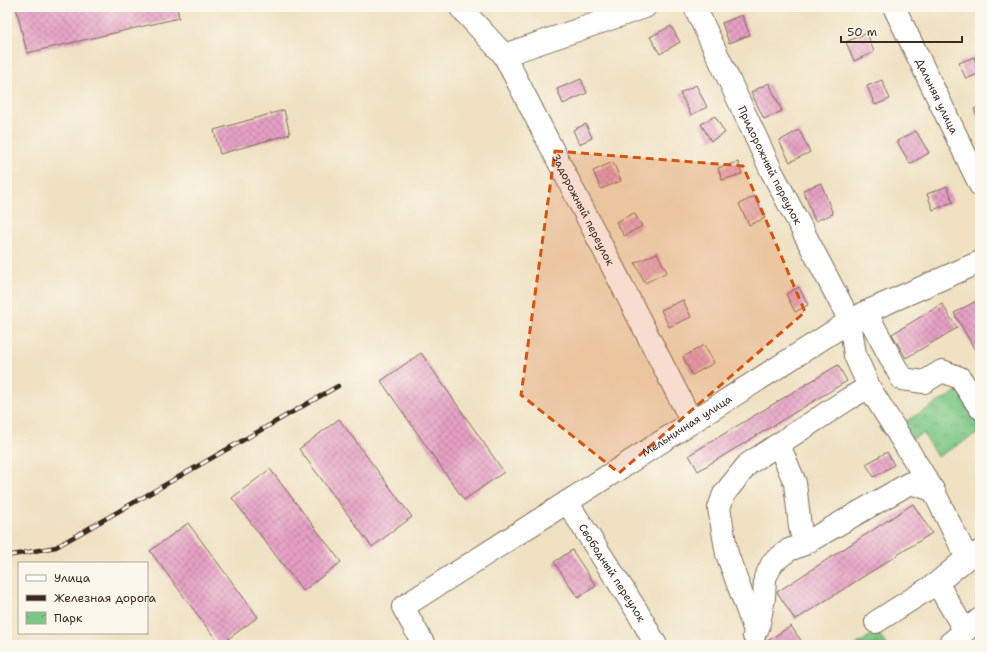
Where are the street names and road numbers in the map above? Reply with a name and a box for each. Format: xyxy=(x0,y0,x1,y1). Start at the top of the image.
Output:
street label: Дальняя улица xyxy=(912,56,962,137)
street label: Придорожный переулок xyxy=(735,103,806,227)
street label: Задорожный переулок xyxy=(549,152,618,268)
street label: Мельничная улица xyxy=(639,391,734,460)
street label: Свободный переулок xyxy=(575,521,649,625)

